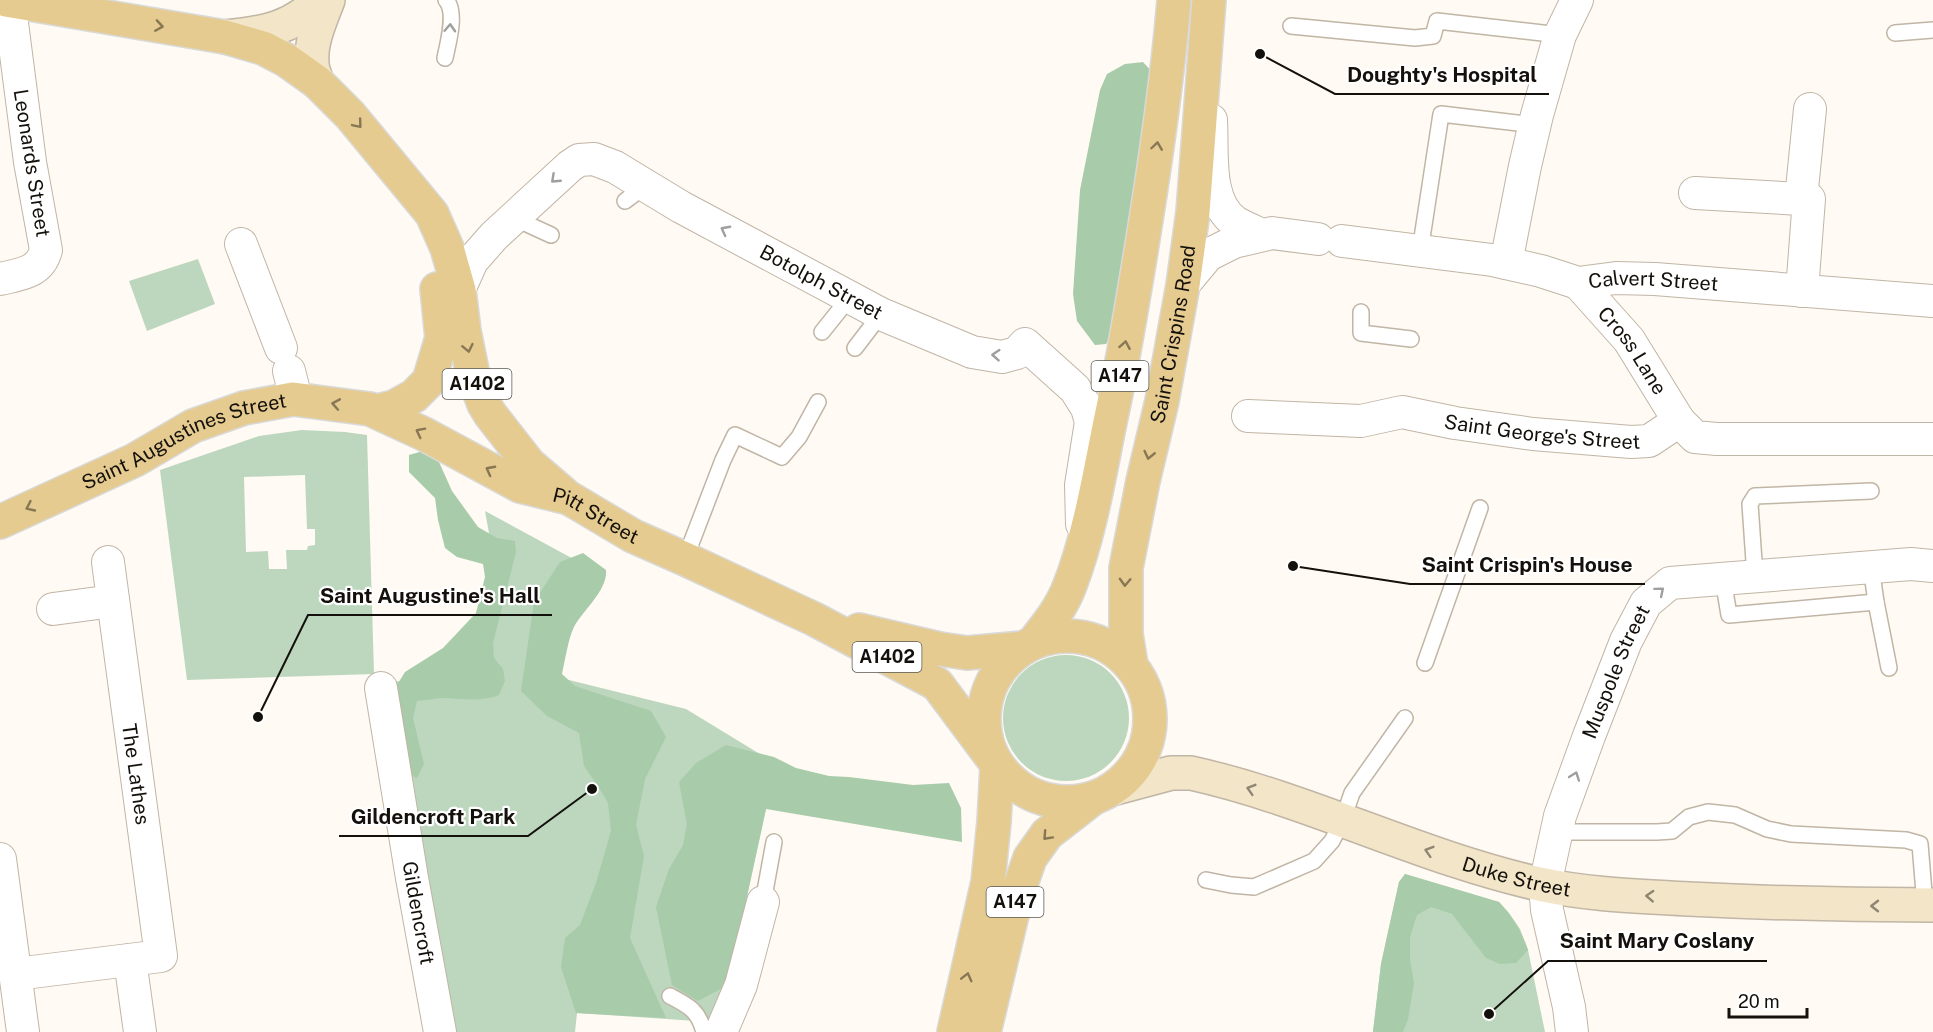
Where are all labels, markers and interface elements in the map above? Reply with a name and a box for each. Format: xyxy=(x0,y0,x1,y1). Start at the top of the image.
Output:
one-way arrow xyxy=(154,19,164,31)
one-way arrow xyxy=(443,24,456,33)
callout: Doughty's Hospital xyxy=(1335,55,1549,94)
text: Doughty's Hospital xyxy=(1347,62,1537,87)
street label: Leonards Street xyxy=(8,87,56,239)
one-way arrow xyxy=(350,117,361,128)
one-way arrow xyxy=(1151,141,1163,151)
one-way arrow xyxy=(551,172,562,183)
one-way arrow xyxy=(720,226,731,238)
street label: Botolph Street xyxy=(756,239,887,325)
street label: Saint Crispins Road xyxy=(1145,244,1200,426)
street label: Calvert Street xyxy=(1587,266,1719,296)
street label: Cross Lane xyxy=(1593,301,1672,399)
one-way arrow xyxy=(1118,340,1131,350)
one-way arrow xyxy=(461,343,474,353)
one-way arrow xyxy=(991,349,1001,362)
road number: A147 xyxy=(1092,361,1148,391)
road number: A1402 xyxy=(442,369,512,399)
street label: Saint Augustines Street xyxy=(78,388,288,495)
one-way arrow xyxy=(331,398,340,410)
street label: Saint George's Street xyxy=(1442,409,1641,454)
one-way arrow xyxy=(416,428,426,439)
one-way arrow xyxy=(1143,450,1156,460)
one-way arrow xyxy=(486,466,497,477)
street label: Pitt Street xyxy=(550,482,642,549)
one-way arrow xyxy=(26,500,37,512)
callout: Saint Crispin's House xyxy=(1410,545,1645,584)
text: Saint Crispin's House xyxy=(1421,552,1633,577)
callout: Saint Augustine's Hall xyxy=(308,576,552,615)
one-way arrow xyxy=(1119,577,1132,586)
text: Saint Augustine's Hall xyxy=(320,583,540,608)
one-way arrow xyxy=(1653,588,1664,599)
street label: Muspole Street xyxy=(1577,601,1655,742)
road number: A1402 xyxy=(852,642,922,672)
street label: The Lathes xyxy=(117,722,155,826)
one-way arrow xyxy=(1567,771,1580,782)
one-way arrow xyxy=(1246,784,1256,797)
callout: Gildencroft Park xyxy=(339,797,528,836)
text: Gildencroft Park xyxy=(351,804,515,829)
one-way arrow xyxy=(1043,830,1054,840)
one-way arrow xyxy=(1424,846,1435,858)
street label: Duke Street xyxy=(1459,852,1572,902)
street label: Gildencroft xyxy=(397,859,440,967)
road number: A147 xyxy=(986,887,1044,917)
one-way arrow xyxy=(1646,890,1655,903)
one-way arrow xyxy=(1870,899,1879,912)
callout: Saint Mary Coslany xyxy=(1548,922,1767,961)
text: Saint Mary Coslany xyxy=(1560,928,1755,953)
one-way arrow xyxy=(960,972,973,982)
scale bar xyxy=(1729,981,1807,1019)
text: 20 m xyxy=(1738,991,1780,1012)

